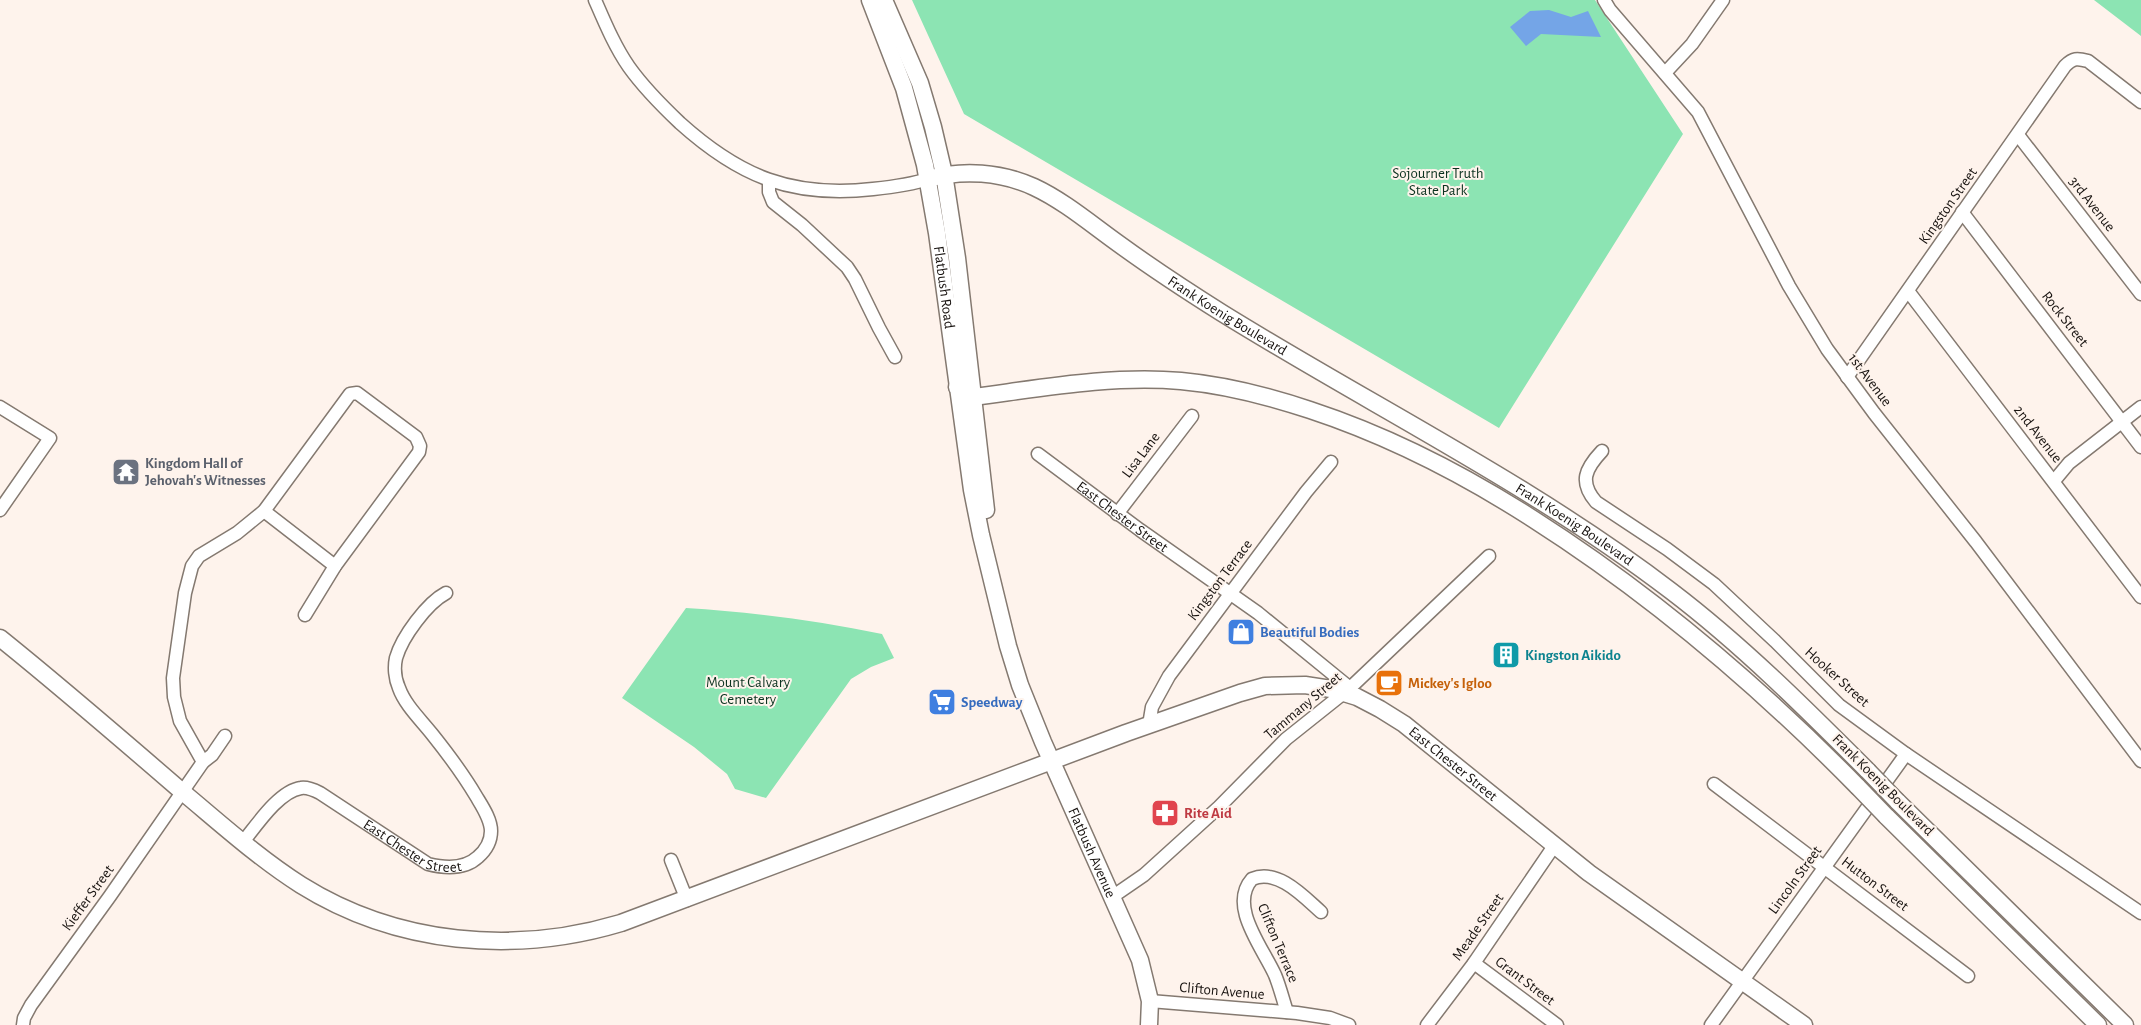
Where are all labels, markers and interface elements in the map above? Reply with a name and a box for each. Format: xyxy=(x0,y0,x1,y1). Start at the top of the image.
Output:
street label: Kingston Street xyxy=(1916,165,1980,247)
park label: Sojourner Truth State Park xyxy=(1392,166,1484,198)
street label: 3rd Avenue xyxy=(2066,174,2118,234)
street label: Flatbush Road xyxy=(931,245,957,330)
street label: Frank Koenig Boulevard xyxy=(1165,273,1290,358)
street label: Rock Street xyxy=(2039,289,2091,350)
street label: 1st Avenue xyxy=(1845,351,1895,409)
street label: 2nd Avenue xyxy=(2011,402,2065,466)
street label: Lisa Lane xyxy=(1119,429,1163,480)
place label: Kingdom Hall of Jehovah's Witnesses xyxy=(145,456,266,488)
temple icon: Kingdom Hall of Jehovah's Witnesses xyxy=(111,457,141,487)
street label: East Chester Street xyxy=(1074,478,1171,555)
street label: Frank Koenig Boulevard xyxy=(1513,480,1636,568)
street label: Kingston Terrace xyxy=(1185,537,1255,623)
shop icon: Beautiful Bodies xyxy=(1226,617,1256,647)
place label: Beautiful Bodies xyxy=(1260,625,1360,640)
building icon: Kingston Aikido xyxy=(1491,640,1521,670)
street label: Hooker Street xyxy=(1802,644,1872,710)
place label: Kingston Aikido xyxy=(1525,648,1621,663)
cafe icon: Mickey's Igloo xyxy=(1374,668,1404,698)
street label: Tammany Street xyxy=(1262,669,1345,742)
park label: Mount Calvary Cemetery xyxy=(706,675,791,707)
place label: Mickey's Igloo xyxy=(1408,676,1492,691)
supermarket icon: Speedway xyxy=(927,687,957,717)
place label: Speedway xyxy=(961,695,1023,710)
street label: East Chester Street xyxy=(1406,724,1501,804)
street label: Frank Koenig Boulevard xyxy=(1829,731,1937,839)
pharmacy icon: Rite Aid xyxy=(1150,798,1180,828)
street label: Flatbush Avenue xyxy=(1066,805,1119,900)
place label: Rite Aid xyxy=(1184,806,1232,821)
street label: East Chester Street xyxy=(361,816,463,875)
street label: Lincoln Street xyxy=(1765,843,1825,917)
street label: Hutton Street xyxy=(1839,854,1912,914)
street label: Kieffer Street xyxy=(59,862,117,934)
street label: Meade Street xyxy=(1450,891,1507,963)
street label: Clifton Terrace xyxy=(1255,901,1301,985)
street label: Grant Street xyxy=(1492,954,1558,1008)
street label: Clifton Avenue xyxy=(1179,980,1265,1002)

